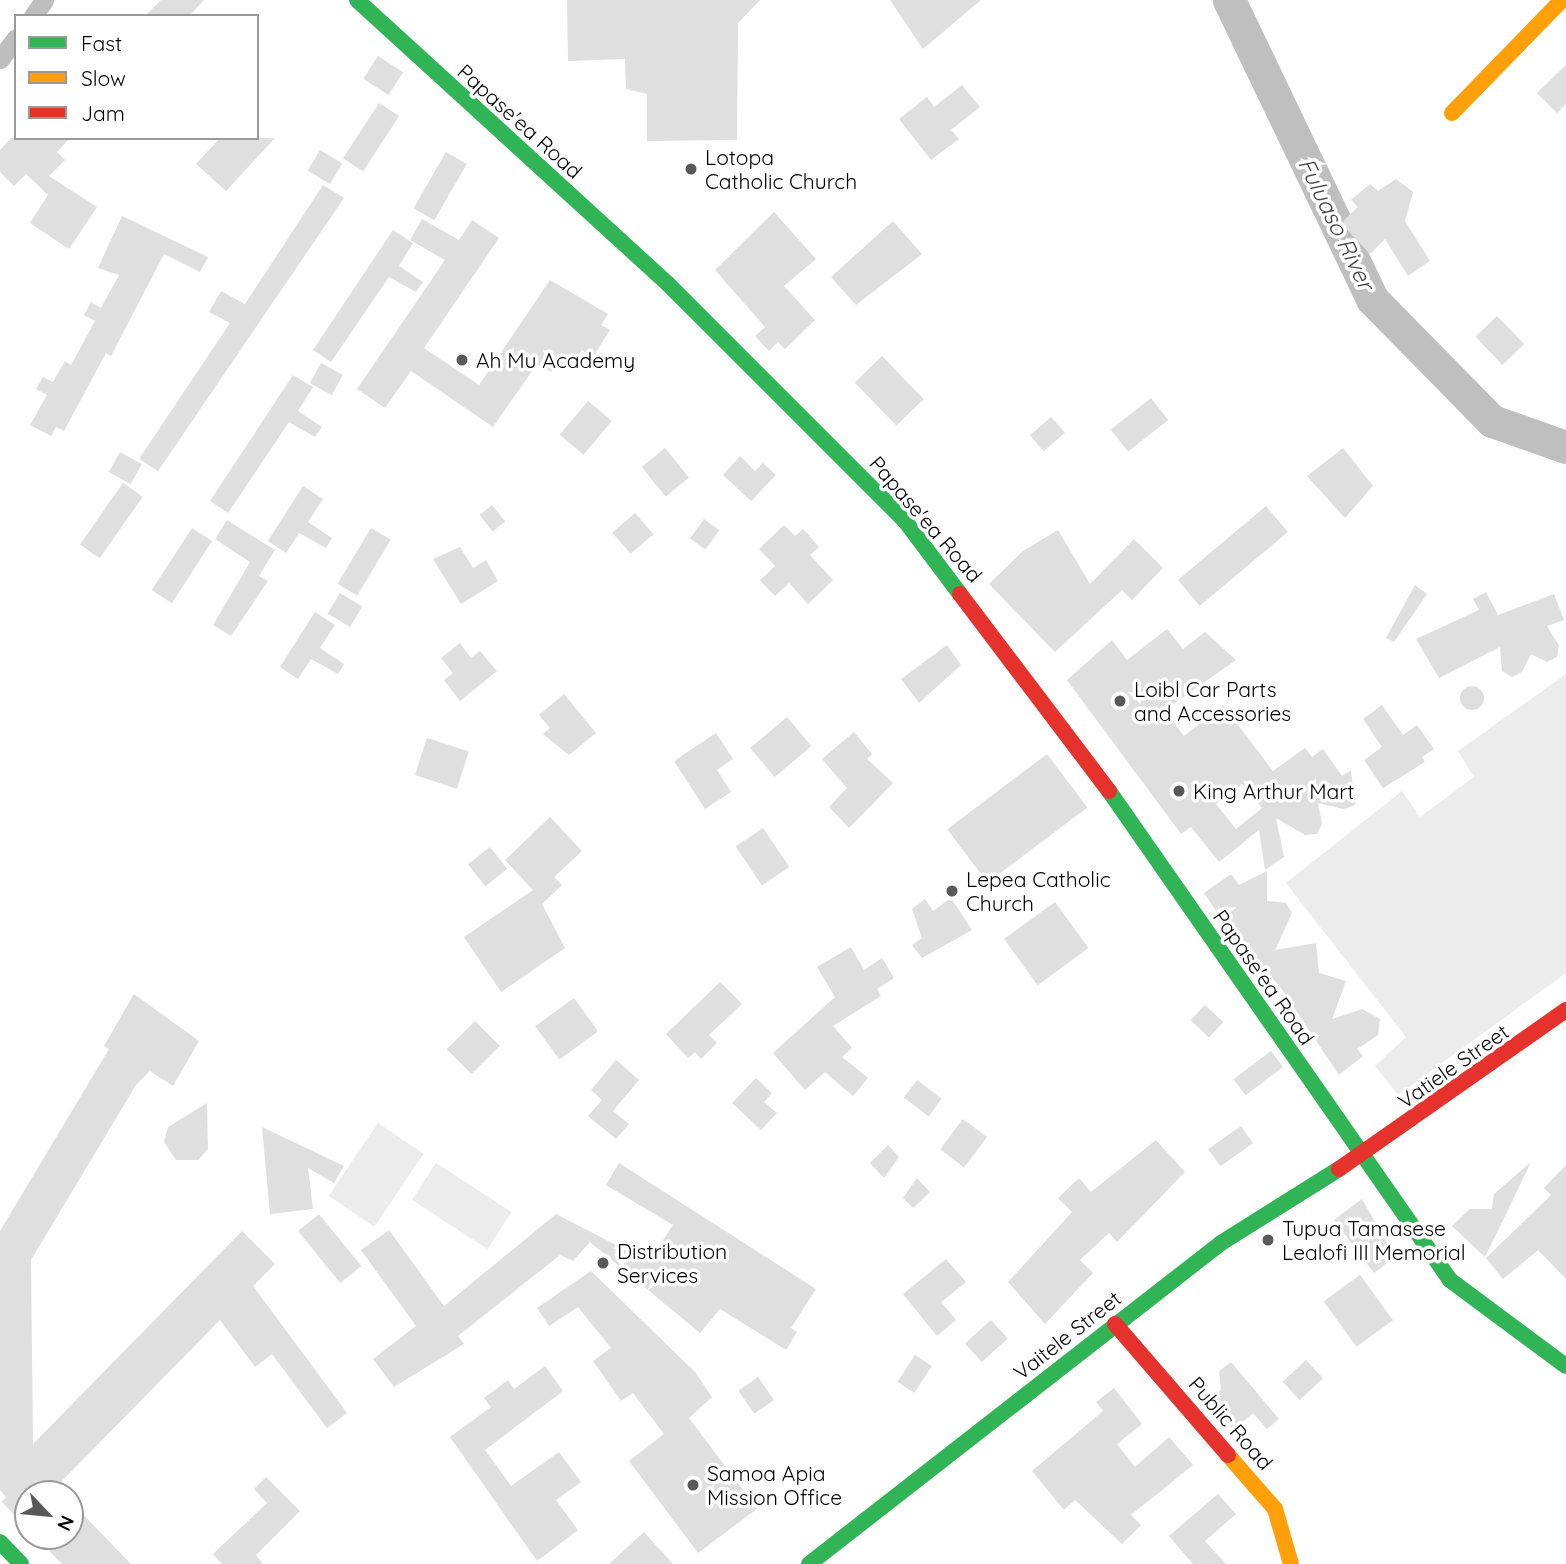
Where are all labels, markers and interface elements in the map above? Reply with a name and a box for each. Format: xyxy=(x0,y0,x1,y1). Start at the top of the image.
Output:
legend xyxy=(14,14,259,140)
text: Fast xyxy=(81,30,122,56)
street label: Papase'ea Road xyxy=(453,58,587,184)
text: Slow xyxy=(81,65,126,91)
text: Jam xyxy=(81,100,125,126)
place label: Lotopa Catholic Church xyxy=(705,144,857,194)
water label: Fuluaso River xyxy=(1292,154,1380,294)
marker: Lotopa Catholic Church xyxy=(683,161,699,177)
place label: Ah Mu Academy xyxy=(476,347,635,373)
marker: Ah Mu Academy xyxy=(454,352,470,368)
street label: Papase'ea Road xyxy=(864,451,988,587)
place label: Loibl Car Parts and Accessories xyxy=(1134,676,1291,726)
marker: Loibl Car Parts and Accessories xyxy=(1112,693,1128,709)
place label: King Arthur Mart xyxy=(1193,778,1354,804)
marker: King Arthur Mart xyxy=(1171,783,1187,799)
place label: Lepea Catholic Church xyxy=(966,866,1111,916)
marker: Lepea Catholic Church xyxy=(944,883,960,899)
street label: Papase'ea Road xyxy=(1208,905,1320,1049)
street label: Vatiele Street xyxy=(1393,1019,1513,1113)
place label: Tupua Tamasese Lealofi III Memorial xyxy=(1282,1215,1466,1265)
marker: Tupua Tamasese Lealofi III Memorial xyxy=(1260,1232,1276,1248)
place label: Distribution Services xyxy=(617,1238,727,1288)
marker: Distribution Services xyxy=(595,1255,611,1271)
street label: Vaitele Street xyxy=(1008,1285,1126,1385)
street label: Public Road xyxy=(1184,1371,1278,1475)
place label: Samoa Apia Mission Office xyxy=(707,1460,842,1510)
marker: Samoa Apia Mission Office xyxy=(685,1477,701,1493)
north arrow xyxy=(14,1480,84,1550)
text: N xyxy=(52,1512,80,1535)

